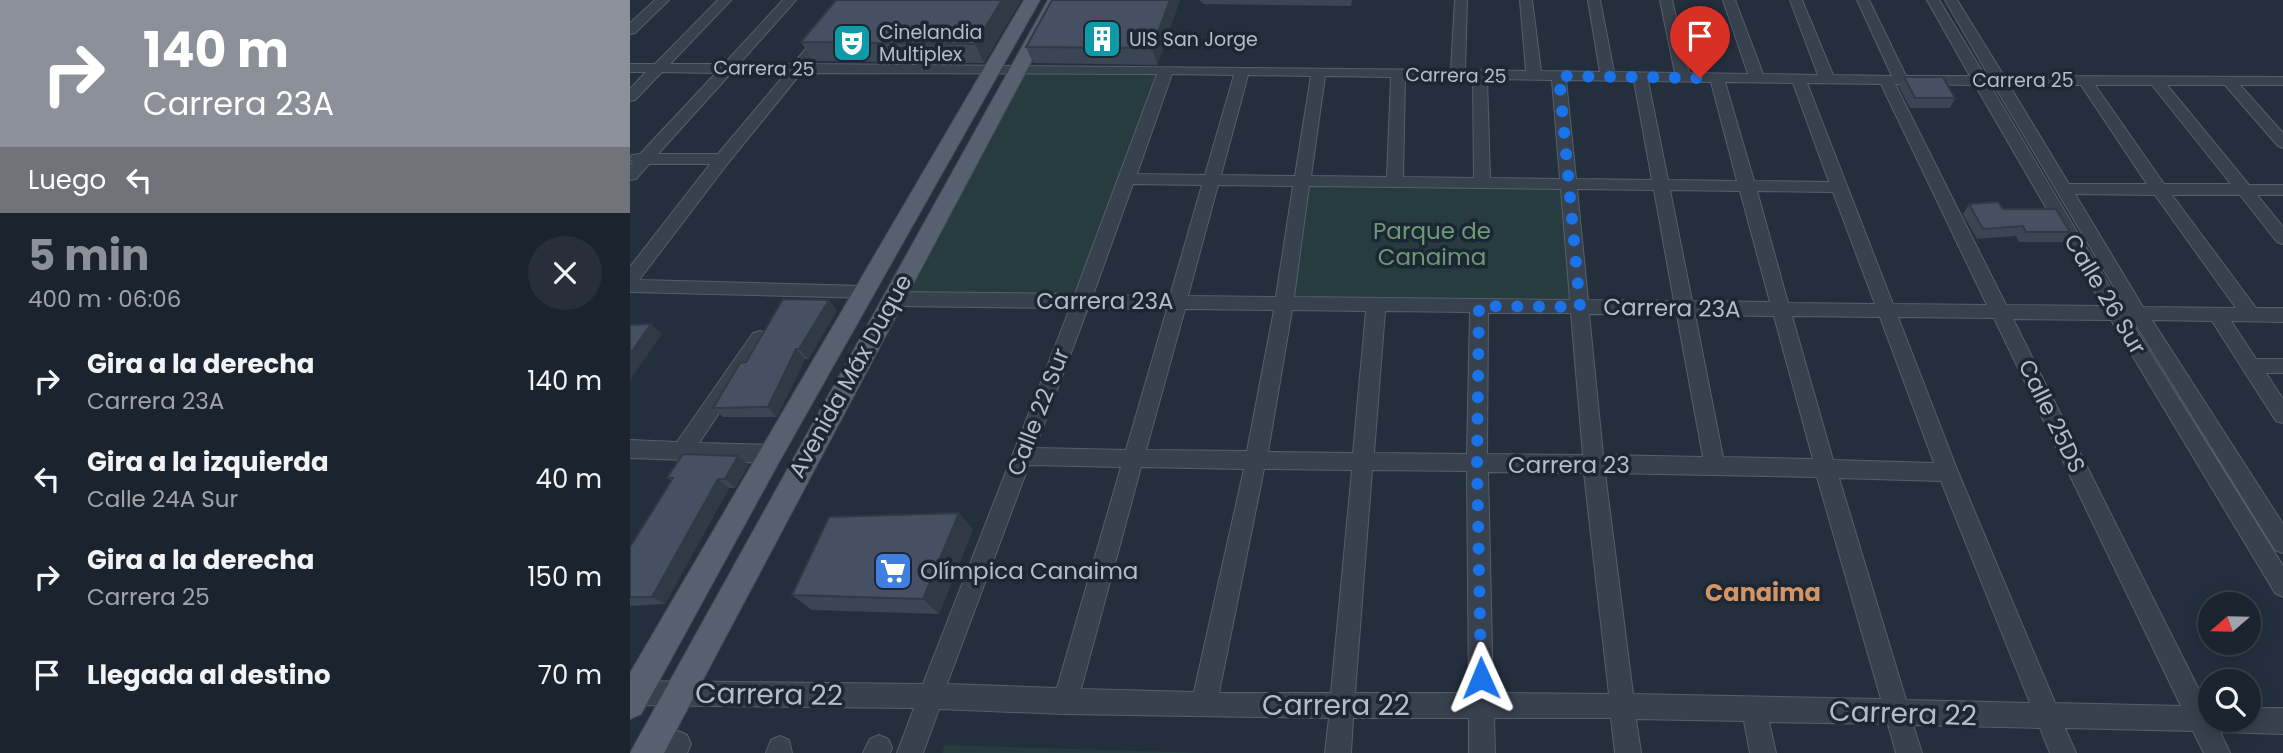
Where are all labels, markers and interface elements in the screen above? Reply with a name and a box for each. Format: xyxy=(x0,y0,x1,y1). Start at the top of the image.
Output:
pin xyxy=(1670,6,1730,78)
text: 140 m xyxy=(143,16,289,84)
icon: arrive xyxy=(1681,17,1719,55)
building icon: UIS San Jorge xyxy=(1081,18,1123,60)
place label: Cinelandia Multiplex xyxy=(879,19,982,68)
theatre icon: Cinelandia Multiplex xyxy=(831,22,873,64)
place label: UIS San Jorge xyxy=(1129,26,1258,53)
icon: right xyxy=(28,28,119,119)
street label: Carrera 25 xyxy=(713,54,815,83)
street label: Carrera 25 xyxy=(1405,61,1507,90)
street label: Carrera 25 xyxy=(1972,67,2074,94)
text: Carrera 23A xyxy=(143,81,334,126)
icon: left xyxy=(120,161,158,199)
text: Luego xyxy=(28,162,106,198)
park label: Parque de Canaima xyxy=(1373,215,1491,273)
text: 5 min xyxy=(28,226,149,285)
street label: Calle 26 Sur xyxy=(2056,228,2154,360)
button: close xyxy=(528,236,602,310)
street label: Avenida Máx Duque xyxy=(781,268,919,484)
text: 400 m · 06:06 xyxy=(28,283,181,315)
street label: Carrera 23A xyxy=(1036,285,1174,317)
street label: Carrera 23A xyxy=(1603,291,1741,325)
street label: Calle 22 Sur xyxy=(999,344,1077,480)
text: Gira a la derecha xyxy=(87,346,315,382)
street label: Calle 25DS xyxy=(2011,354,2093,478)
icon: right xyxy=(28,362,66,400)
text: 140 m xyxy=(527,363,602,399)
text: Carrera 23A xyxy=(87,385,224,417)
text: Gira a la izquierda xyxy=(87,444,329,480)
street label: Carrera 23 xyxy=(1508,449,1630,481)
icon: left xyxy=(28,460,66,498)
text: 40 m xyxy=(536,461,602,497)
text: Calle 24A Sur xyxy=(87,483,238,515)
text: Gira a la derecha xyxy=(87,542,315,578)
supermarket icon: Olímpica Canaima xyxy=(872,550,914,592)
place label: Olímpica Canaima xyxy=(920,555,1138,587)
icon: right xyxy=(28,558,66,596)
text: 150 m xyxy=(527,559,602,595)
district label: Canaima xyxy=(1705,576,1821,609)
text: Carrera 25 xyxy=(87,581,210,613)
north arrow xyxy=(2198,592,2261,654)
map controls xyxy=(2198,592,2261,732)
position arrow xyxy=(1444,641,1518,715)
icon: arrive xyxy=(28,656,66,694)
text: Llegada al destino xyxy=(87,657,331,693)
text: 70 m xyxy=(538,657,602,693)
button: search xyxy=(2198,669,2261,732)
street label: Carrera 22 xyxy=(695,674,843,715)
street label: Carrera 22 xyxy=(1262,686,1410,725)
street label: Carrera 22 xyxy=(1828,691,1978,736)

